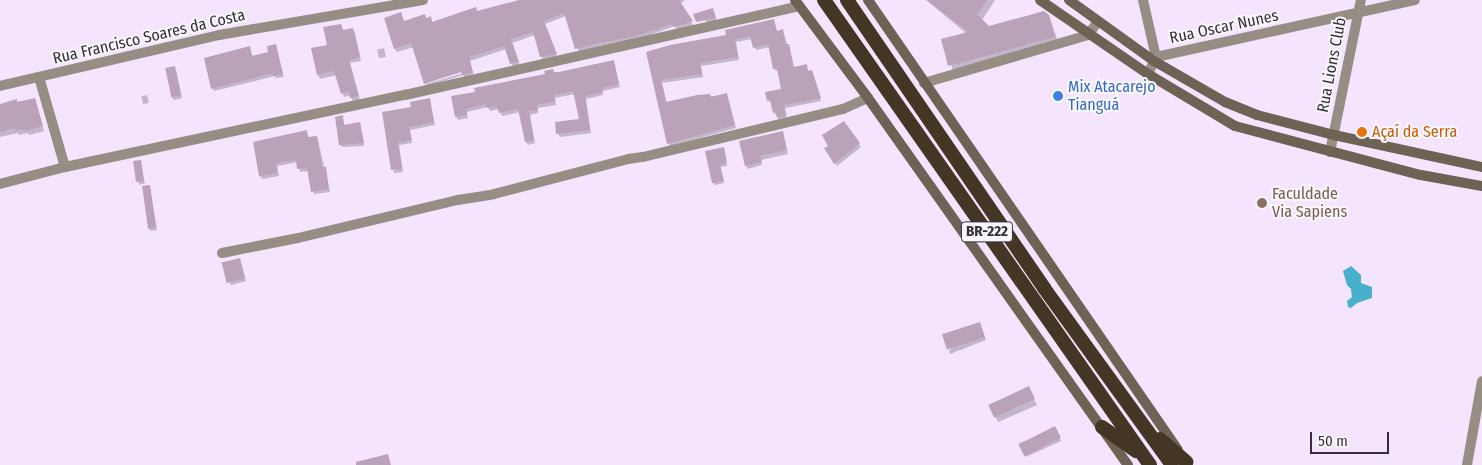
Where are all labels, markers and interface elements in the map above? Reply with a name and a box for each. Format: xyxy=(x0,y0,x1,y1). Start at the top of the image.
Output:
street label: Rua Francisco Soares da Costa xyxy=(51,6,247,68)
street label: Rua Oscar Nunes xyxy=(1168,6,1280,48)
street label: Rua Lions Club xyxy=(1313,16,1351,114)
place label: Mix Atacarejo Tianguá xyxy=(1068,77,1156,115)
marker: Mix Atacarejo Tianguá xyxy=(1052,90,1064,102)
place label: Açaí da Serra xyxy=(1372,122,1457,142)
marker: Açaí da Serra xyxy=(1356,126,1368,138)
place label: Faculdade Via Sapiens xyxy=(1272,184,1347,222)
marker: Faculdade Via Sapiens xyxy=(1256,197,1268,209)
road number: BR-222 xyxy=(961,220,1013,244)
scale bar xyxy=(1312,422,1391,454)
text: 50 m xyxy=(1318,432,1348,450)

